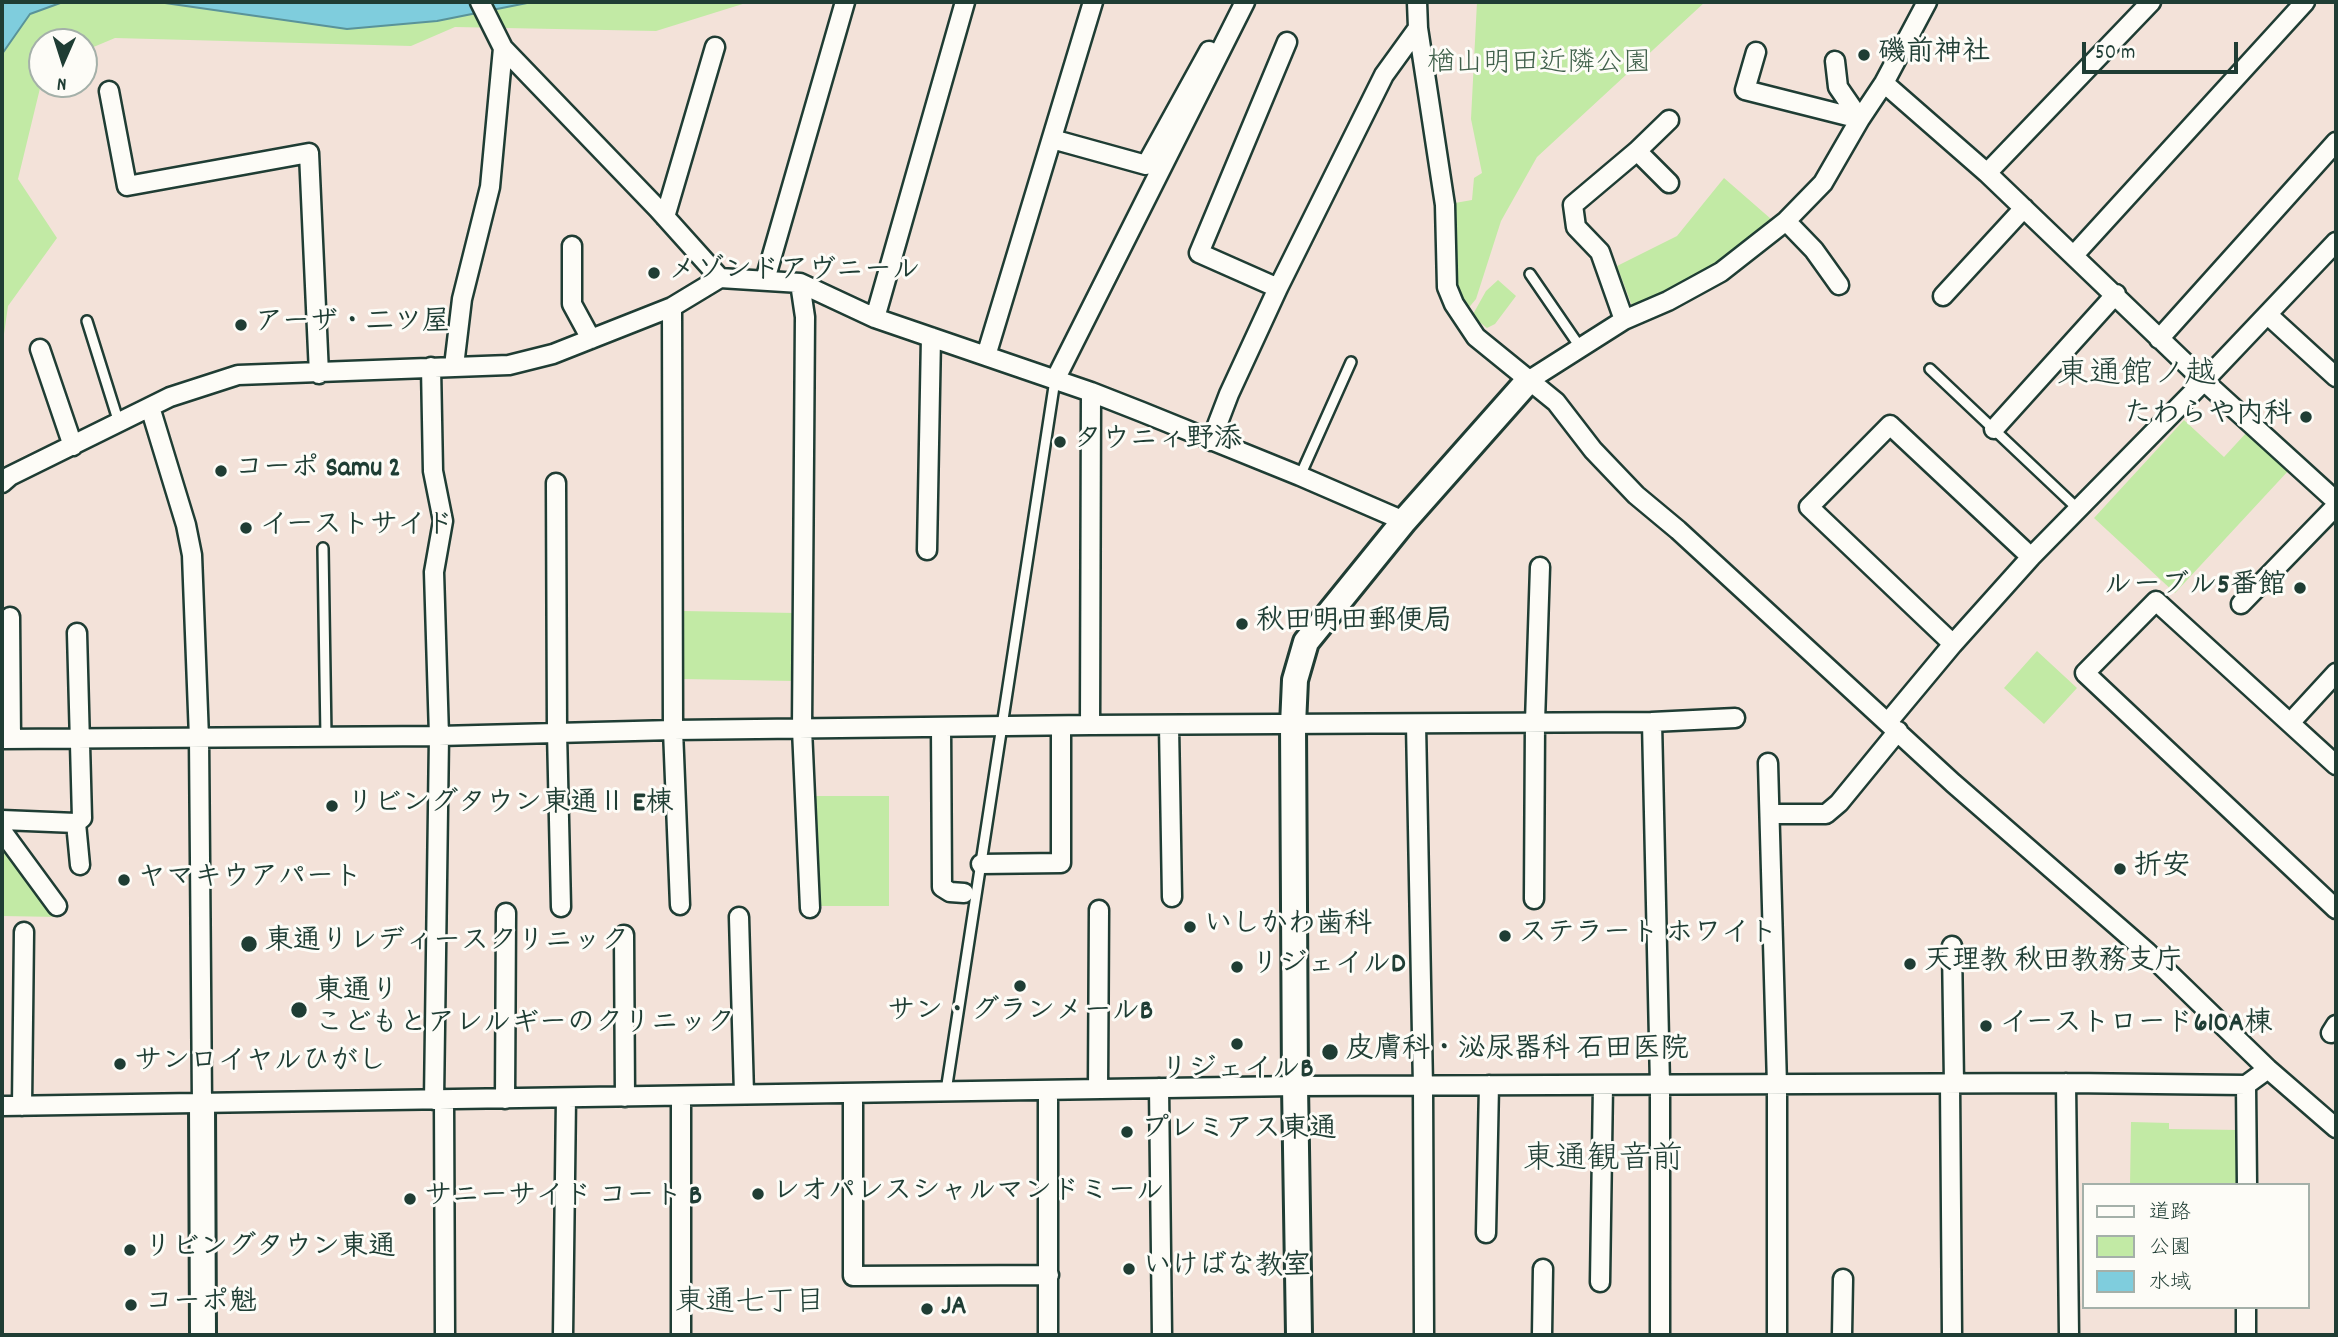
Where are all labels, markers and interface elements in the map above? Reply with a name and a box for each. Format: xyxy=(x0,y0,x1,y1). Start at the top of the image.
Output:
north arrow xyxy=(28,28,98,98)
scale bar xyxy=(2086,28,2242,72)
place label: 磯前神社 xyxy=(1878,38,1990,72)
text: 50 m xyxy=(2095,39,2135,69)
marker: 磯前神社 xyxy=(1856,47,1872,63)
park label: 楢山明田近隣公園 xyxy=(1427,49,1651,83)
text: N xyxy=(57,69,67,96)
place label: メゾンドアヴニール xyxy=(668,256,920,290)
marker: メゾンドアヴニール xyxy=(646,265,662,281)
place label: アーザ・二ツ屋 xyxy=(255,308,450,342)
marker: アーザ・二ツ屋 xyxy=(233,317,249,333)
district label: 東通館ノ越 xyxy=(2057,359,2217,397)
place label: たわらや内科 xyxy=(2124,400,2292,434)
marker: たわらや内科 xyxy=(2298,409,2314,425)
place label: タウニィ野添 xyxy=(1074,425,1242,459)
marker: タウニィ野添 xyxy=(1052,434,1068,450)
place label: コーポ Samu 2 xyxy=(235,454,401,488)
marker: コーポ Samu 2 xyxy=(213,463,229,479)
place label: イーストサイド xyxy=(260,511,454,545)
marker: イーストサイド xyxy=(238,520,254,536)
place label: ルーブル5番館 xyxy=(2104,571,2286,605)
marker: ルーブル5番館 xyxy=(2292,580,2308,596)
place label: 秋田明田郵便局 xyxy=(1256,607,1452,641)
marker: 秋田明田郵便局 xyxy=(1234,616,1250,632)
place label: リビングタウン東通Ⅱ E棟 xyxy=(346,789,673,823)
marker: リビングタウン東通Ⅱ E棟 xyxy=(324,798,340,814)
place label: 折安 xyxy=(2134,852,2190,886)
marker: 折安 xyxy=(2112,861,2128,877)
place label: ヤマキウアパート xyxy=(138,863,362,897)
marker: ヤマキウアパート xyxy=(116,872,132,888)
place label: いしかわ歯科 xyxy=(1204,910,1372,944)
marker: いしかわ歯科 xyxy=(1182,919,1198,935)
place label: ステラート ホワイト xyxy=(1519,919,1777,953)
place label: 東通りレディースクリニック xyxy=(265,927,629,961)
marker: ステラート ホワイト xyxy=(1497,928,1513,944)
marker: 東通りレディースクリニック xyxy=(239,934,259,954)
place label: 天理教 秋田教務支庁 xyxy=(1924,947,2182,981)
place label: リジェイルD xyxy=(1251,950,1405,984)
marker: 天理教 秋田教務支庁 xyxy=(1902,956,1918,972)
marker: リジェイルD xyxy=(1229,959,1245,975)
place label: 東通り こどもとアレルギーのクリニック xyxy=(315,977,735,1043)
marker: サン・グランメールB xyxy=(1012,978,1028,994)
place label: サン・グランメールB xyxy=(887,997,1153,1031)
marker: 東通り こどもとアレルギーのクリニック xyxy=(289,1000,309,1020)
place label: イーストロード610A棟 xyxy=(2000,1009,2272,1043)
marker: イーストロード610A棟 xyxy=(1978,1018,1994,1034)
place label: 皮膚科・泌尿器科 石田医院 xyxy=(1346,1035,1688,1069)
marker: リジェイルB xyxy=(1229,1036,1245,1052)
marker: 皮膚科・泌尿器科 石田医院 xyxy=(1320,1042,1340,1062)
place label: サンロイヤルひがし xyxy=(134,1047,386,1081)
place label: リジェイルB xyxy=(1160,1055,1314,1089)
marker: サンロイヤルひがし xyxy=(112,1056,128,1072)
place label: プレミアス東通 xyxy=(1141,1115,1337,1149)
marker: プレミアス東通 xyxy=(1119,1124,1135,1140)
district label: 東通観音前 xyxy=(1523,1144,1683,1182)
place label: レオパレスシャルマンドミール xyxy=(772,1177,1164,1211)
place label: サニーサイド コート B xyxy=(424,1182,702,1216)
legend xyxy=(2082,1183,2310,1309)
marker: レオパレスシャルマンドミール xyxy=(750,1186,766,1202)
marker: サニーサイド コート B xyxy=(402,1191,418,1207)
text: 道路 xyxy=(2149,1199,2191,1229)
place label: リビングタウン東通 xyxy=(144,1233,396,1267)
text: 公園 xyxy=(2149,1234,2191,1264)
marker: リビングタウン東通 xyxy=(122,1242,138,1258)
place label: いけばな教室 xyxy=(1143,1252,1311,1286)
marker: いけばな教室 xyxy=(1121,1261,1137,1277)
text: 水域 xyxy=(2149,1269,2191,1299)
place label: コーポ魁 xyxy=(145,1288,257,1322)
district label: 東通七丁目 xyxy=(675,1288,825,1324)
place label: JA xyxy=(941,1292,966,1326)
marker: コーポ魁 xyxy=(123,1297,139,1313)
marker: JA xyxy=(919,1301,935,1317)

